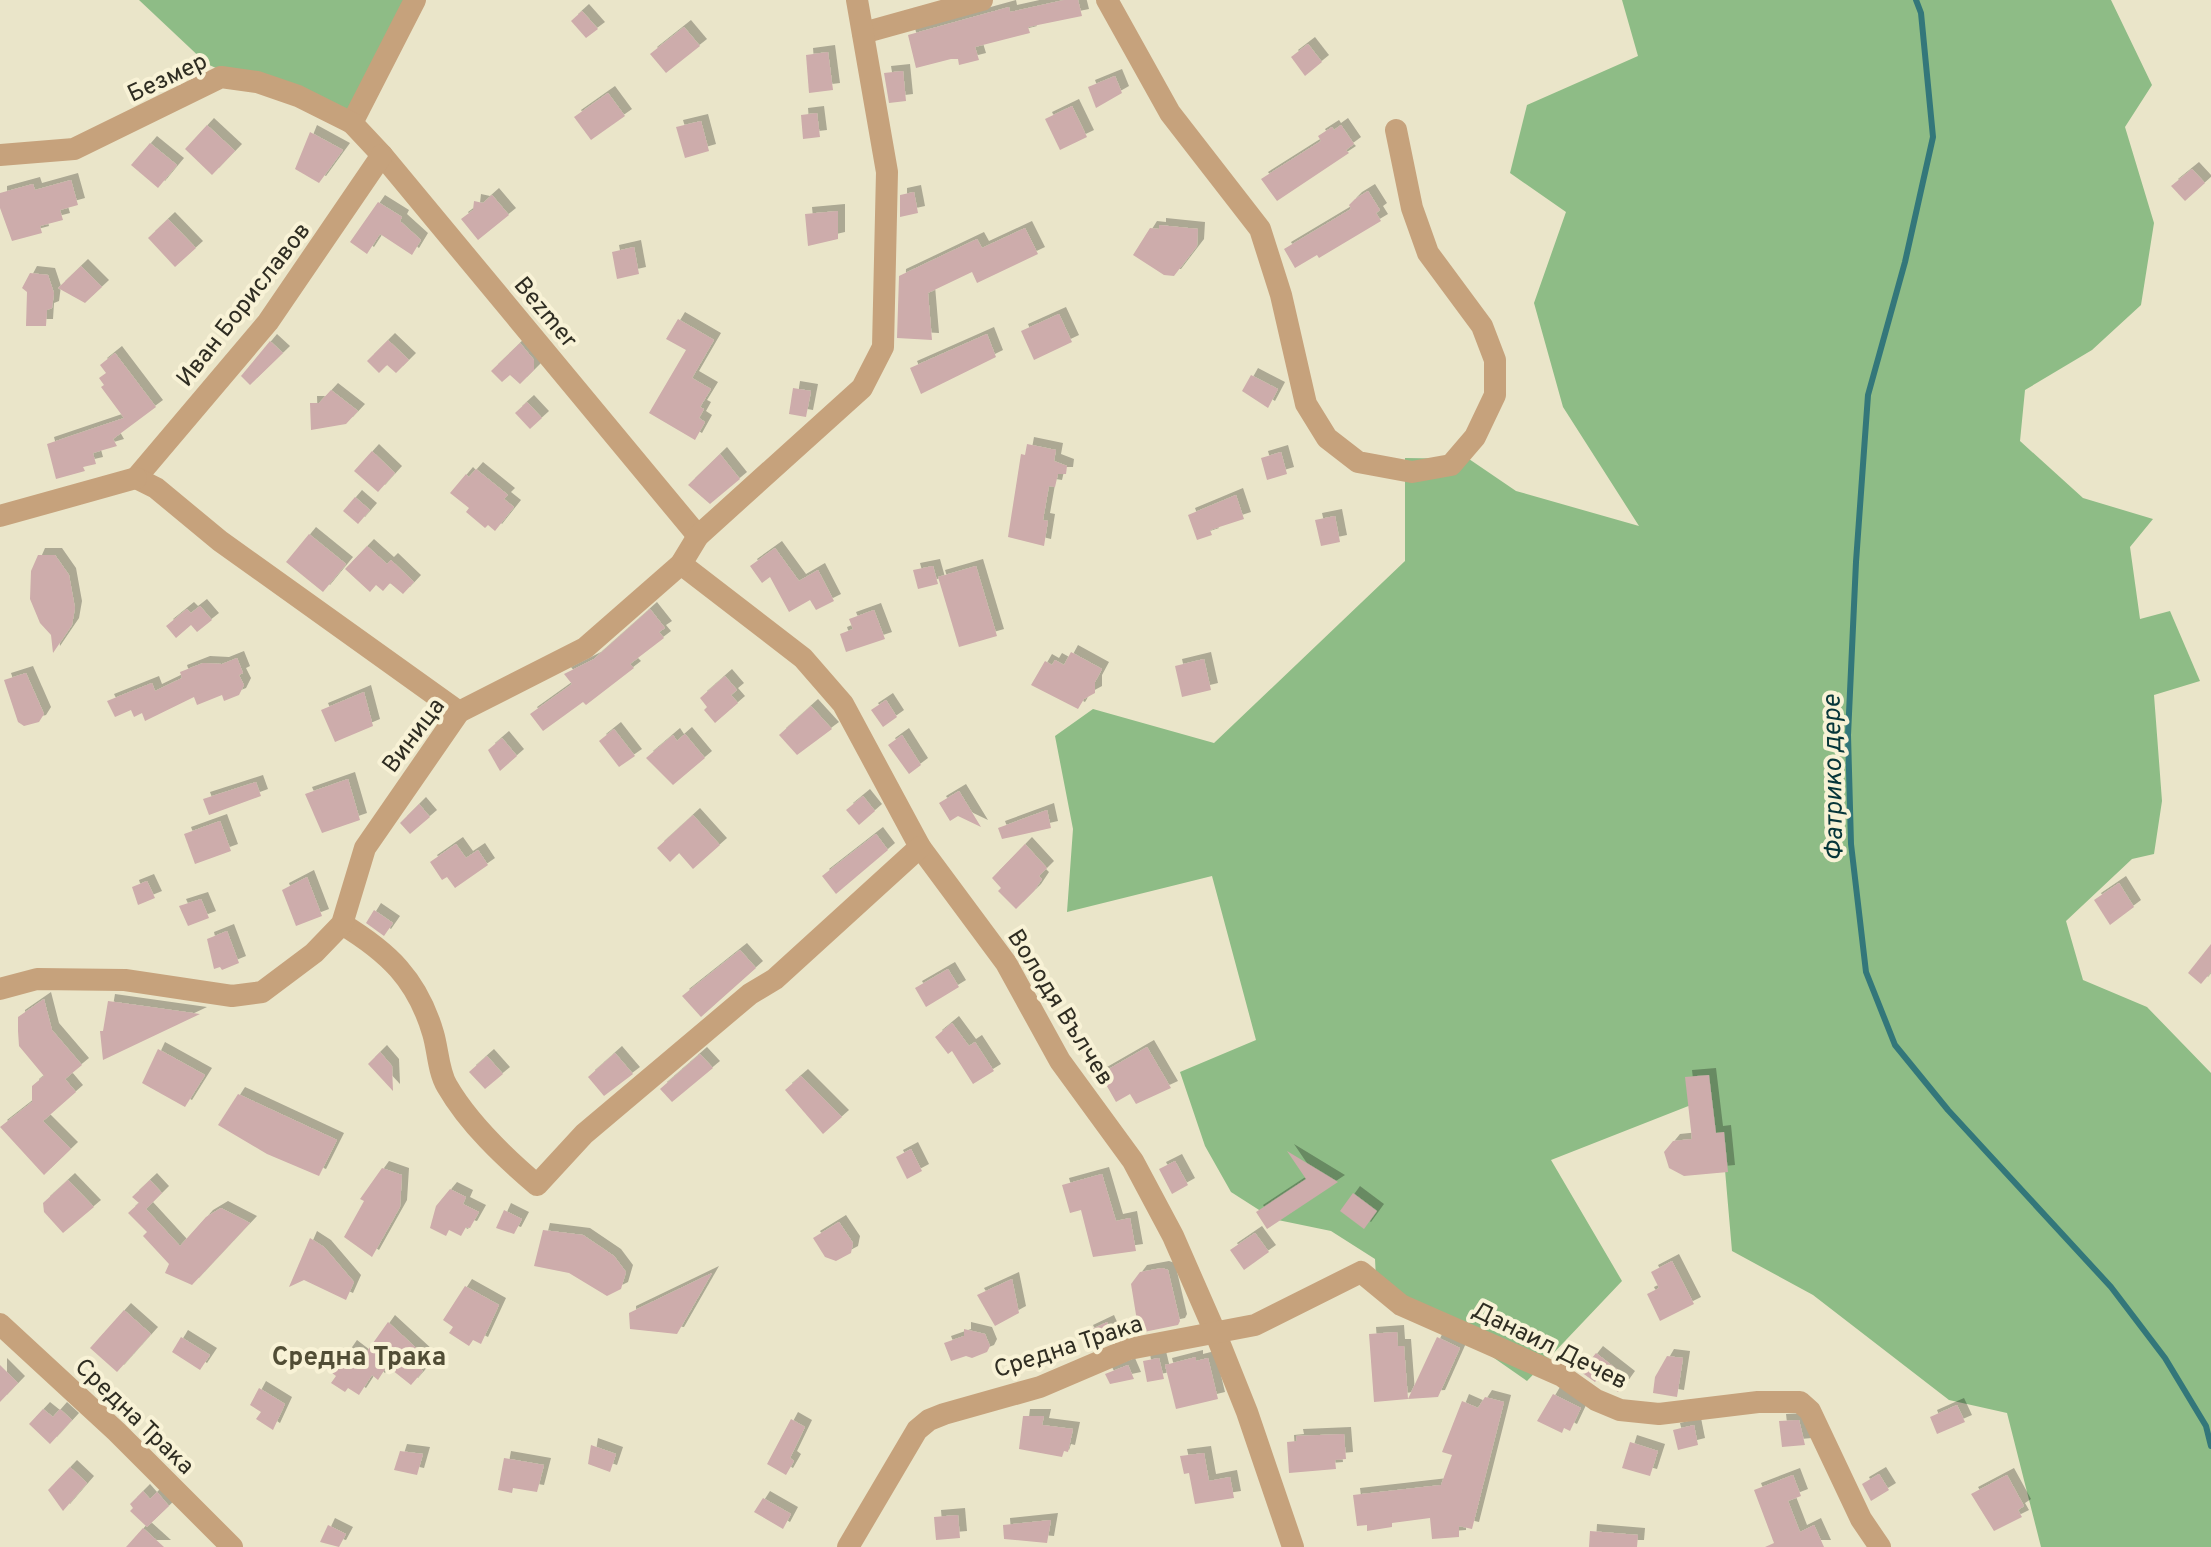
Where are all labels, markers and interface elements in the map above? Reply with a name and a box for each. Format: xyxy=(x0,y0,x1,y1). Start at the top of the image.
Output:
street label: Безмер xyxy=(123,47,213,110)
street label: Иван Бориславов xyxy=(171,217,318,394)
street label: Bezmer xyxy=(506,271,583,355)
street label: Виница xyxy=(377,693,453,780)
water label: Фатрико дере xyxy=(1817,694,1852,861)
street label: Володя Вълчев xyxy=(999,924,1119,1092)
street label: Данаил Дечев xyxy=(1466,1296,1632,1397)
street label: Средна Трака xyxy=(990,1310,1147,1386)
district label: Средна Трака xyxy=(272,1342,446,1375)
street label: Средна Трака xyxy=(68,1353,200,1482)

